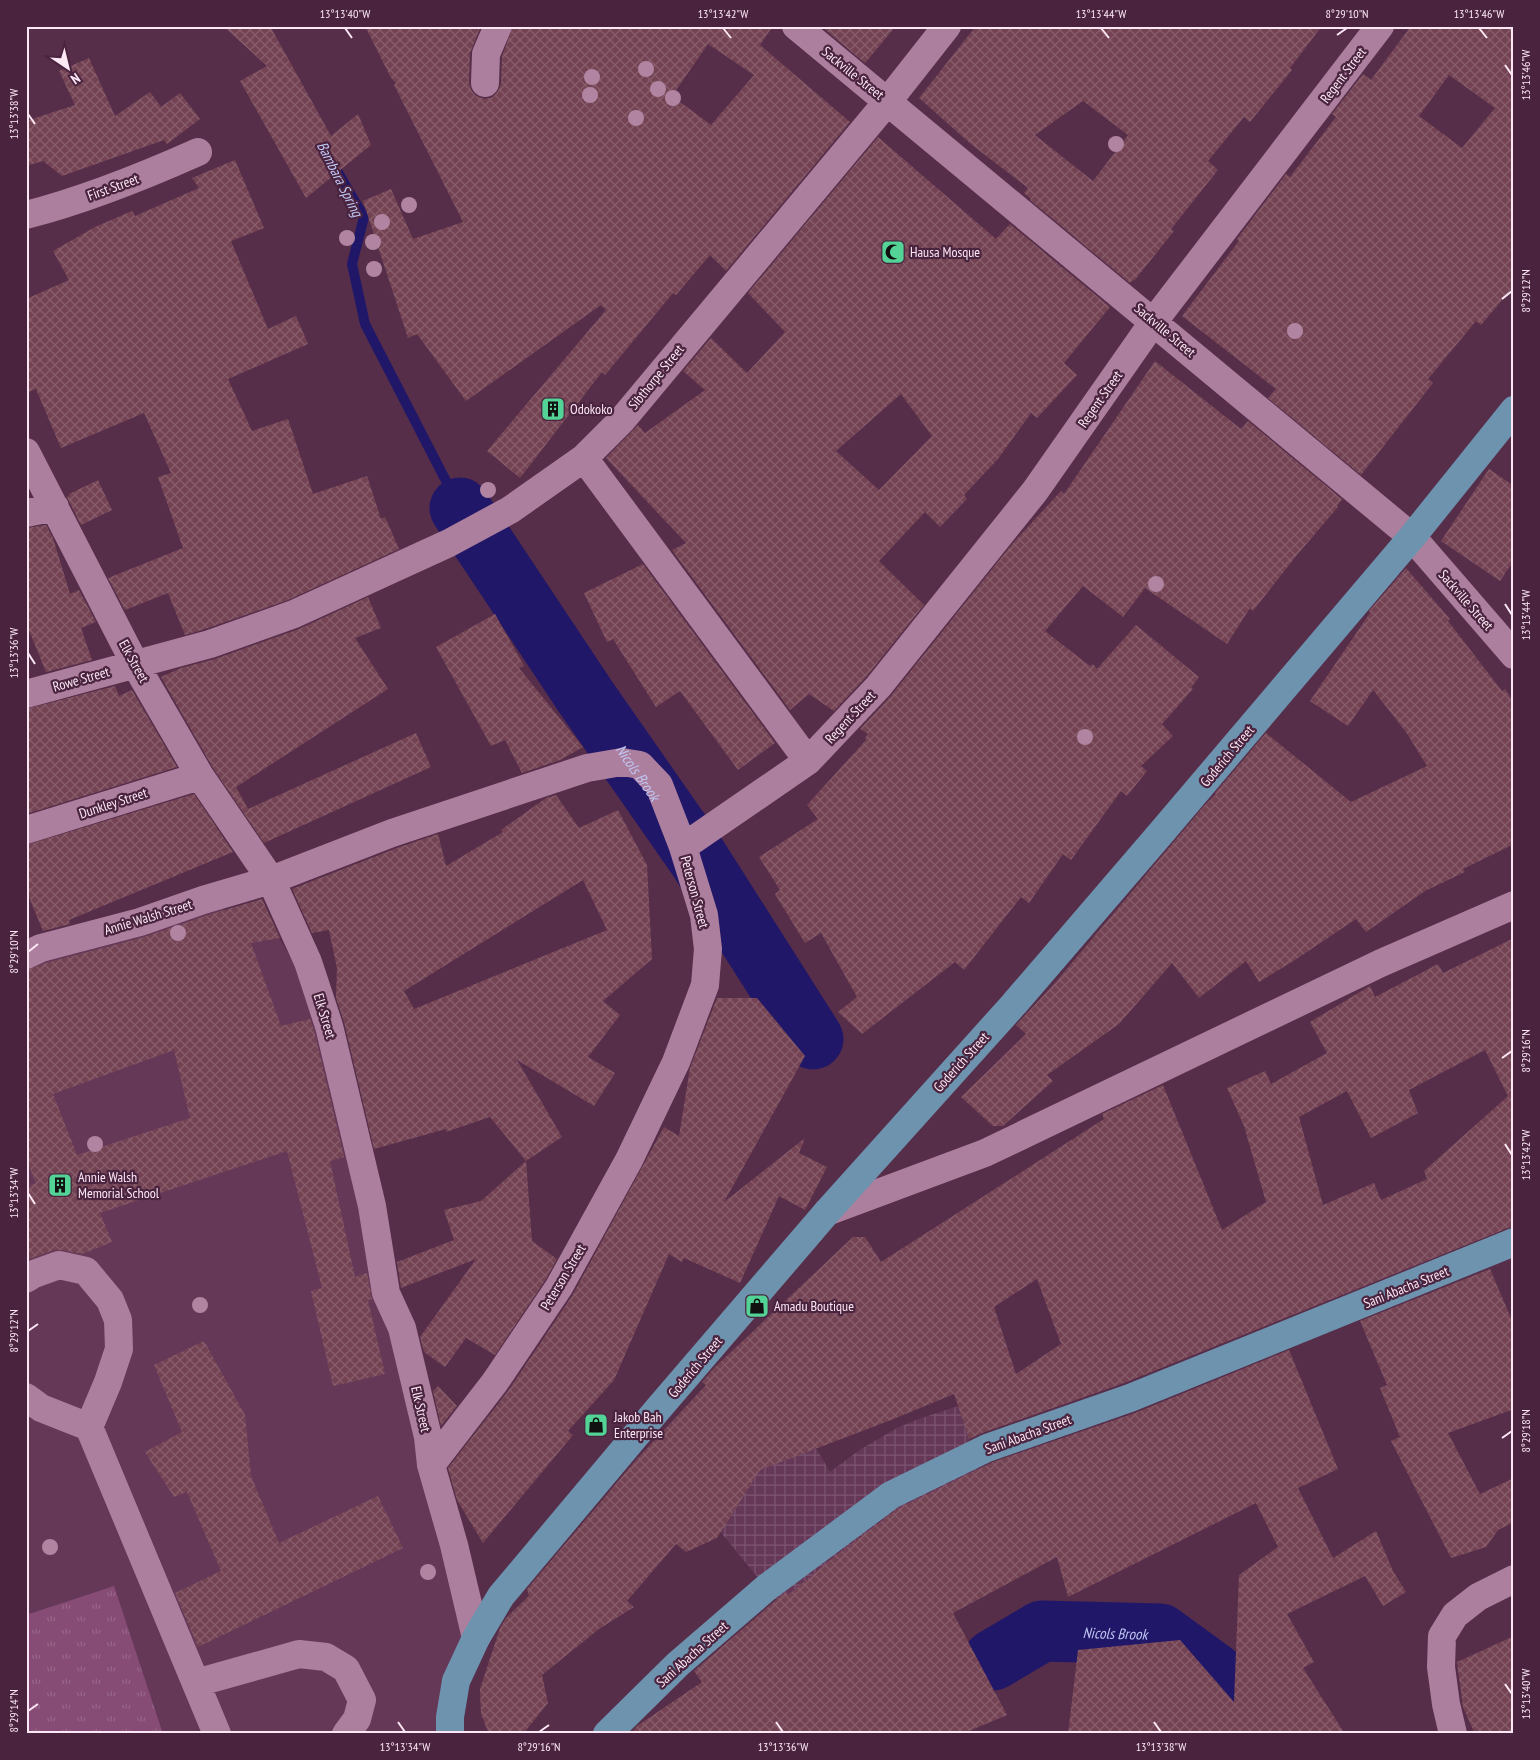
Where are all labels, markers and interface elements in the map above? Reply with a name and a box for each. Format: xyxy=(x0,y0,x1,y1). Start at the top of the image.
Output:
text: 13°13'40"W xyxy=(320,6,370,21)
text: 13°13'42"W xyxy=(698,6,748,21)
text: 13°13'44"W xyxy=(1076,6,1126,21)
text: 8°29'10"N xyxy=(1325,6,1369,21)
text: 13°13'46"W xyxy=(1454,6,1504,21)
north arrow xyxy=(42,42,92,92)
street label: Sackville Street xyxy=(818,42,888,104)
street label: Regent Street xyxy=(1316,43,1370,107)
text: 13°13'46"W xyxy=(1518,50,1533,100)
text: N xyxy=(67,69,84,88)
text: 13°13'38"W xyxy=(6,89,21,139)
water label: Bambara Spring xyxy=(313,138,368,221)
street label: First Street xyxy=(85,169,141,205)
mosque icon: Hausa Mosque xyxy=(880,239,906,265)
place label: Hausa Mosque xyxy=(910,243,980,261)
text: 8°29'12"N xyxy=(1518,269,1533,313)
street label: Sackville Street xyxy=(1131,299,1200,361)
street label: Sibthorpe Street xyxy=(624,341,688,413)
street label: Regent Street xyxy=(1074,367,1126,431)
building icon: Odokoko xyxy=(540,396,566,422)
place label: Odokoko xyxy=(570,400,612,418)
street label: Sackville Street xyxy=(1435,566,1497,634)
text: 13°13'44"W xyxy=(1518,590,1533,640)
text: 13°13'36"W xyxy=(6,628,21,678)
street label: Elk Street xyxy=(115,636,153,686)
street label: Rowe Street xyxy=(51,662,111,696)
street label: Regent Street xyxy=(821,687,879,747)
street label: Goderich Street xyxy=(1196,721,1258,790)
water label: Nicols Brook xyxy=(612,741,666,806)
street label: Dunkley Street xyxy=(77,783,149,822)
street label: Peterson Street xyxy=(677,854,713,930)
street label: Annie Walsh Street xyxy=(102,895,194,939)
text: 8°29'10"N xyxy=(6,930,21,974)
street label: Elk Street xyxy=(310,991,340,1041)
street label: Goderich Street xyxy=(929,1028,993,1096)
text: 8°29'16"N xyxy=(1518,1029,1533,1073)
text: 13°13'42"W xyxy=(1518,1130,1533,1180)
text: 13°13'34"W xyxy=(6,1168,21,1218)
place label: Annie Walsh Memorial School xyxy=(78,1168,160,1202)
building icon: Annie Walsh Memorial School xyxy=(47,1172,73,1198)
street label: Peterson Street xyxy=(536,1241,590,1313)
street label: Sani Abacha Street xyxy=(1361,1262,1451,1312)
shop icon: Amadu Boutique xyxy=(744,1293,770,1319)
place label: Amadu Boutique xyxy=(774,1297,854,1315)
text: 8°29'12"N xyxy=(6,1309,21,1353)
street label: Goderich Street xyxy=(664,1332,726,1401)
street label: Elk Street xyxy=(407,1384,435,1434)
place label: Jakob Bah Enterprise xyxy=(613,1408,663,1442)
text: 8°29'18"N xyxy=(1518,1409,1533,1453)
street label: Sani Abacha Street xyxy=(982,1410,1074,1458)
shop icon: Jakob Bah Enterprise xyxy=(583,1412,609,1438)
street label: Sani Abacha Street xyxy=(652,1617,732,1691)
water label: Nicols Brook xyxy=(1082,1623,1150,1643)
text: 13°13'40"W xyxy=(1518,1669,1533,1719)
text: 8°29'14"N xyxy=(6,1689,21,1733)
text: 13°13'34"W xyxy=(380,1739,430,1754)
text: 8°29'16"N xyxy=(517,1739,561,1754)
text: 13°13'36"W xyxy=(758,1739,808,1754)
text: 13°13'38"W xyxy=(1136,1739,1186,1754)

